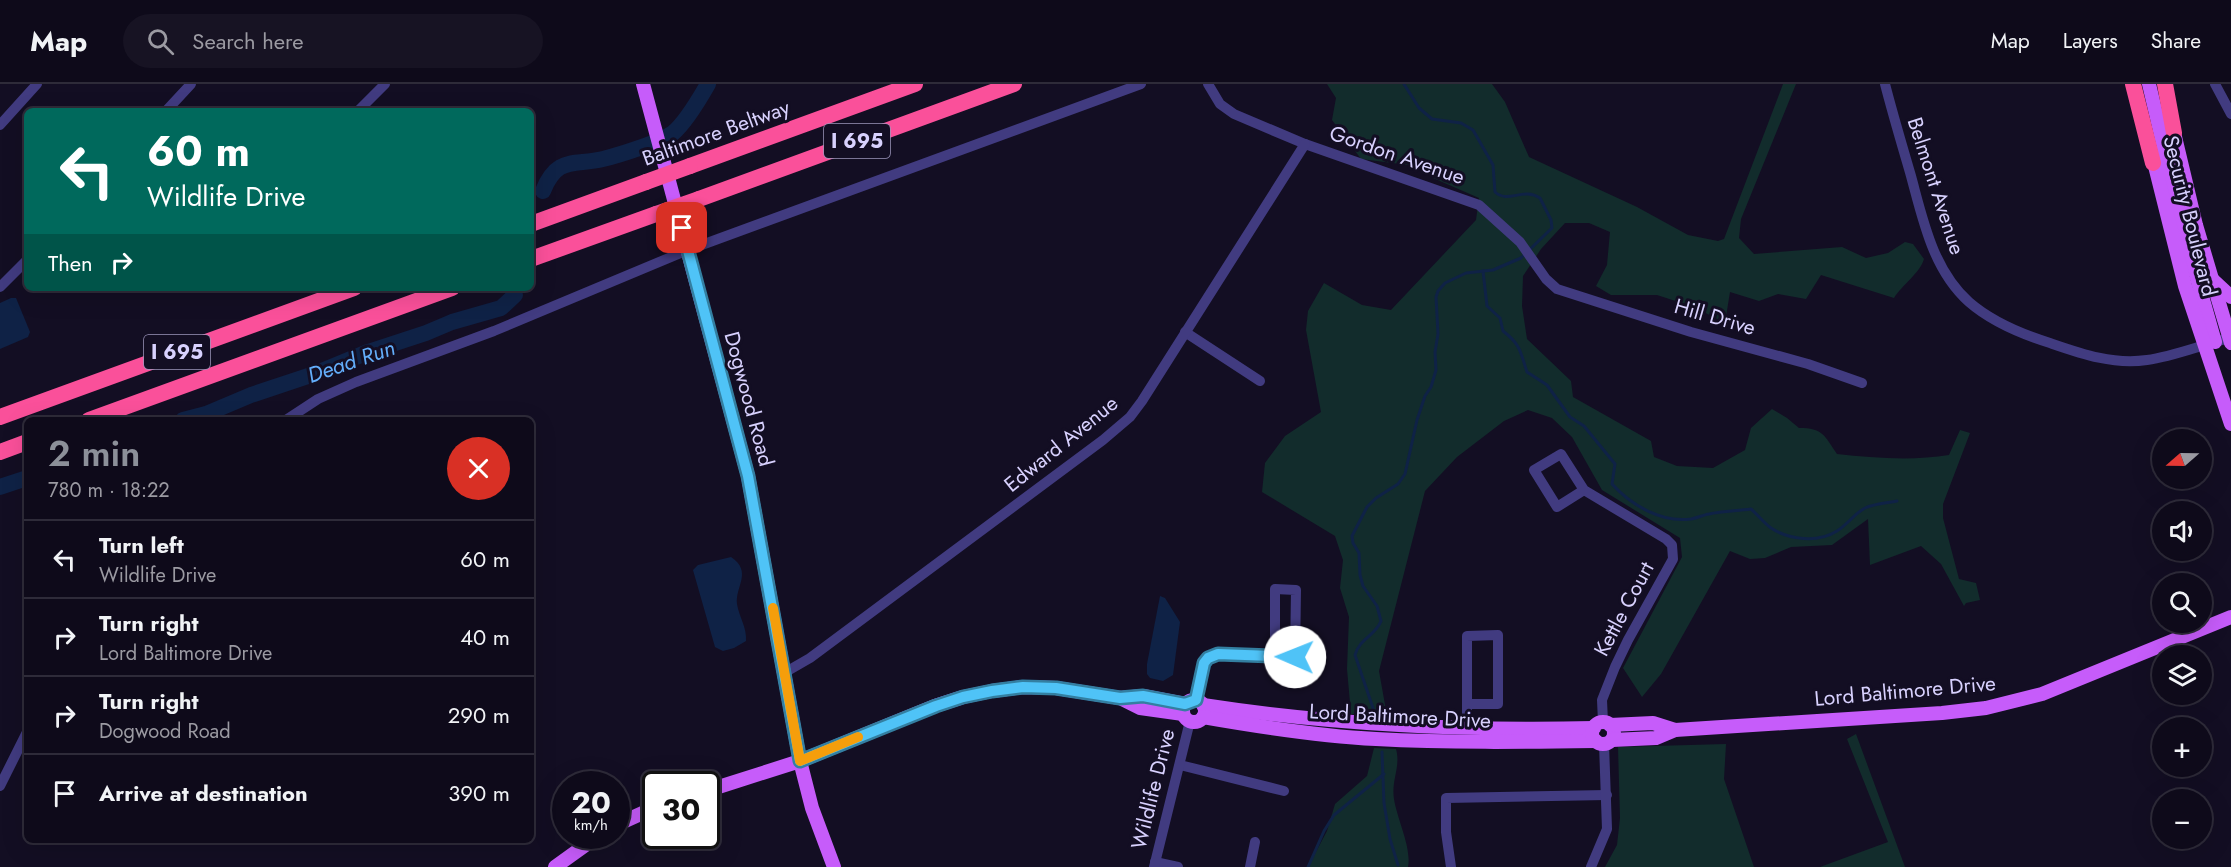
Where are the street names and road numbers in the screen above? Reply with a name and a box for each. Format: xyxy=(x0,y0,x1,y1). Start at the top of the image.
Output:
street label: Baltimore Beltway xyxy=(638,92,795,174)
street label: Belmont Avenue xyxy=(1900,113,1972,259)
street label: Gordon Avenue xyxy=(1325,118,1469,192)
road number: I 695 xyxy=(824,124,890,158)
street label: Security Boulevard xyxy=(2156,132,2224,300)
street label: Hill Drive xyxy=(1671,291,1759,343)
street label: Dogwood Road xyxy=(717,328,781,470)
road number: I 695 xyxy=(144,335,210,369)
street label: Edward Avenue xyxy=(998,389,1125,499)
street label: Kettle Court xyxy=(1587,556,1661,662)
street label: Lord Baltimore Drive xyxy=(1813,668,1997,714)
street label: Lord Baltimore Drive xyxy=(1308,696,1492,736)
street label: Wildlife Drive xyxy=(1124,725,1182,852)

